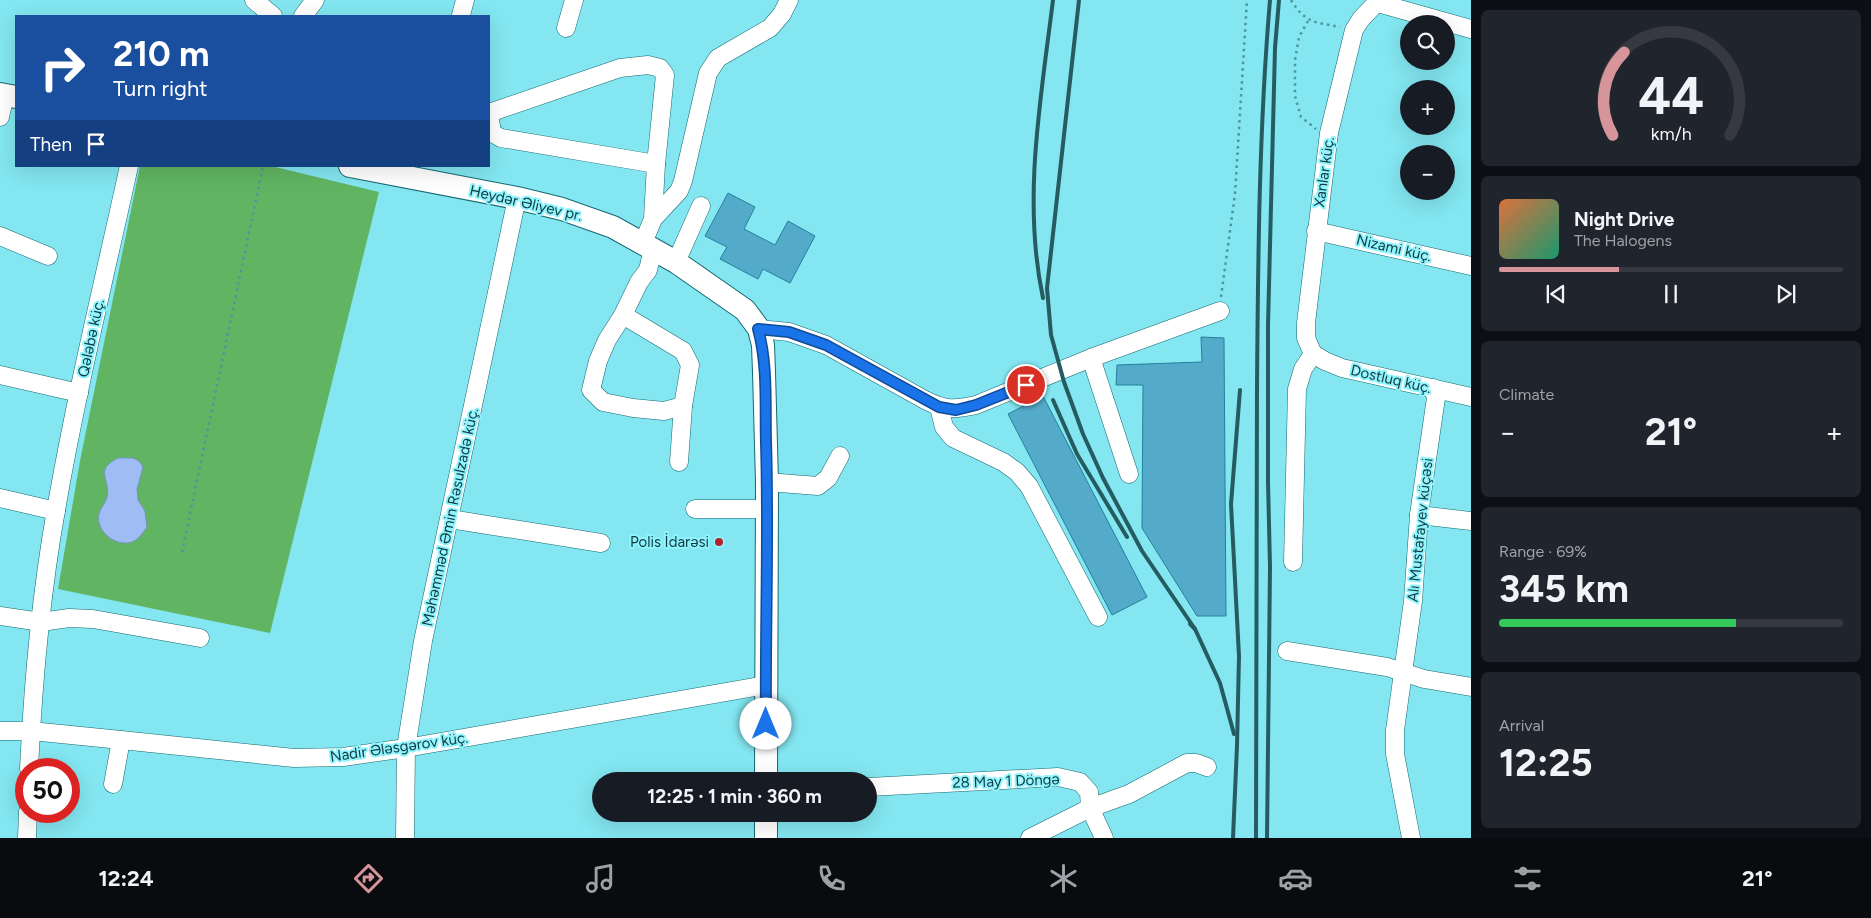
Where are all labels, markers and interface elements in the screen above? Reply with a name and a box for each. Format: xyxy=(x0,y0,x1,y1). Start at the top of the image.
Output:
map controls xyxy=(1400,15,1455,200)
button: search xyxy=(1400,15,1455,70)
text: 210 m xyxy=(113,33,210,75)
icon: right xyxy=(30,35,95,100)
text: 44 xyxy=(1638,65,1704,127)
text: Turn right xyxy=(113,75,208,102)
button: + xyxy=(1400,80,1455,135)
text: km/h xyxy=(1651,123,1691,144)
icon: arrive xyxy=(82,130,110,158)
text: Then xyxy=(30,133,72,156)
street label: Xanlar küç. xyxy=(1310,135,1338,209)
button: − xyxy=(1400,145,1455,200)
street label: Heydər Əliyev pr. xyxy=(468,181,584,225)
text: Night Drive xyxy=(1574,208,1674,231)
street label: Nizami küç. xyxy=(1354,231,1434,265)
text: The Halogens xyxy=(1574,231,1672,250)
icon: previous xyxy=(1542,280,1570,308)
icon: pause xyxy=(1657,280,1685,308)
icon: next xyxy=(1772,280,1800,308)
street label: Qələbə küç. xyxy=(74,297,108,379)
street label: Dostluq küç. xyxy=(1349,361,1433,397)
pin xyxy=(1005,364,1047,406)
icon: arrive xyxy=(1012,371,1040,399)
text: Climate xyxy=(1499,385,1554,404)
street label: Məhəmməd Əmin Rəsulzadə küç. xyxy=(418,406,482,628)
text: 21° xyxy=(1645,409,1697,455)
text: − xyxy=(1499,415,1516,449)
text: + xyxy=(1826,415,1843,449)
street label: Alı Mustafayev küçəsi xyxy=(1403,457,1437,603)
place label: Polis İdarəsi xyxy=(630,533,709,551)
marker: Polis İdarəsi xyxy=(713,536,725,548)
text: Range · 69% xyxy=(1499,542,1587,561)
text: 345 km xyxy=(1499,566,1629,612)
position arrow xyxy=(739,697,791,749)
text: Arrival xyxy=(1499,716,1544,735)
street label: Nadir Ələsgərov küç. xyxy=(329,728,469,766)
text: 12:25 xyxy=(1499,740,1593,786)
speed limit sign: 50 xyxy=(15,758,80,823)
street label: 28 May 1 Döngə xyxy=(952,770,1060,792)
text: 12:25 · 1 min · 360 m xyxy=(647,785,822,808)
icon: directions xyxy=(351,861,386,896)
icon: music xyxy=(583,861,618,896)
icon: phone xyxy=(814,861,849,896)
icon: climate xyxy=(1046,861,1081,896)
icon: car xyxy=(1278,861,1313,896)
icon: filters xyxy=(1510,861,1545,896)
text: 12:24 xyxy=(98,865,154,892)
text: 21° xyxy=(1742,865,1772,892)

